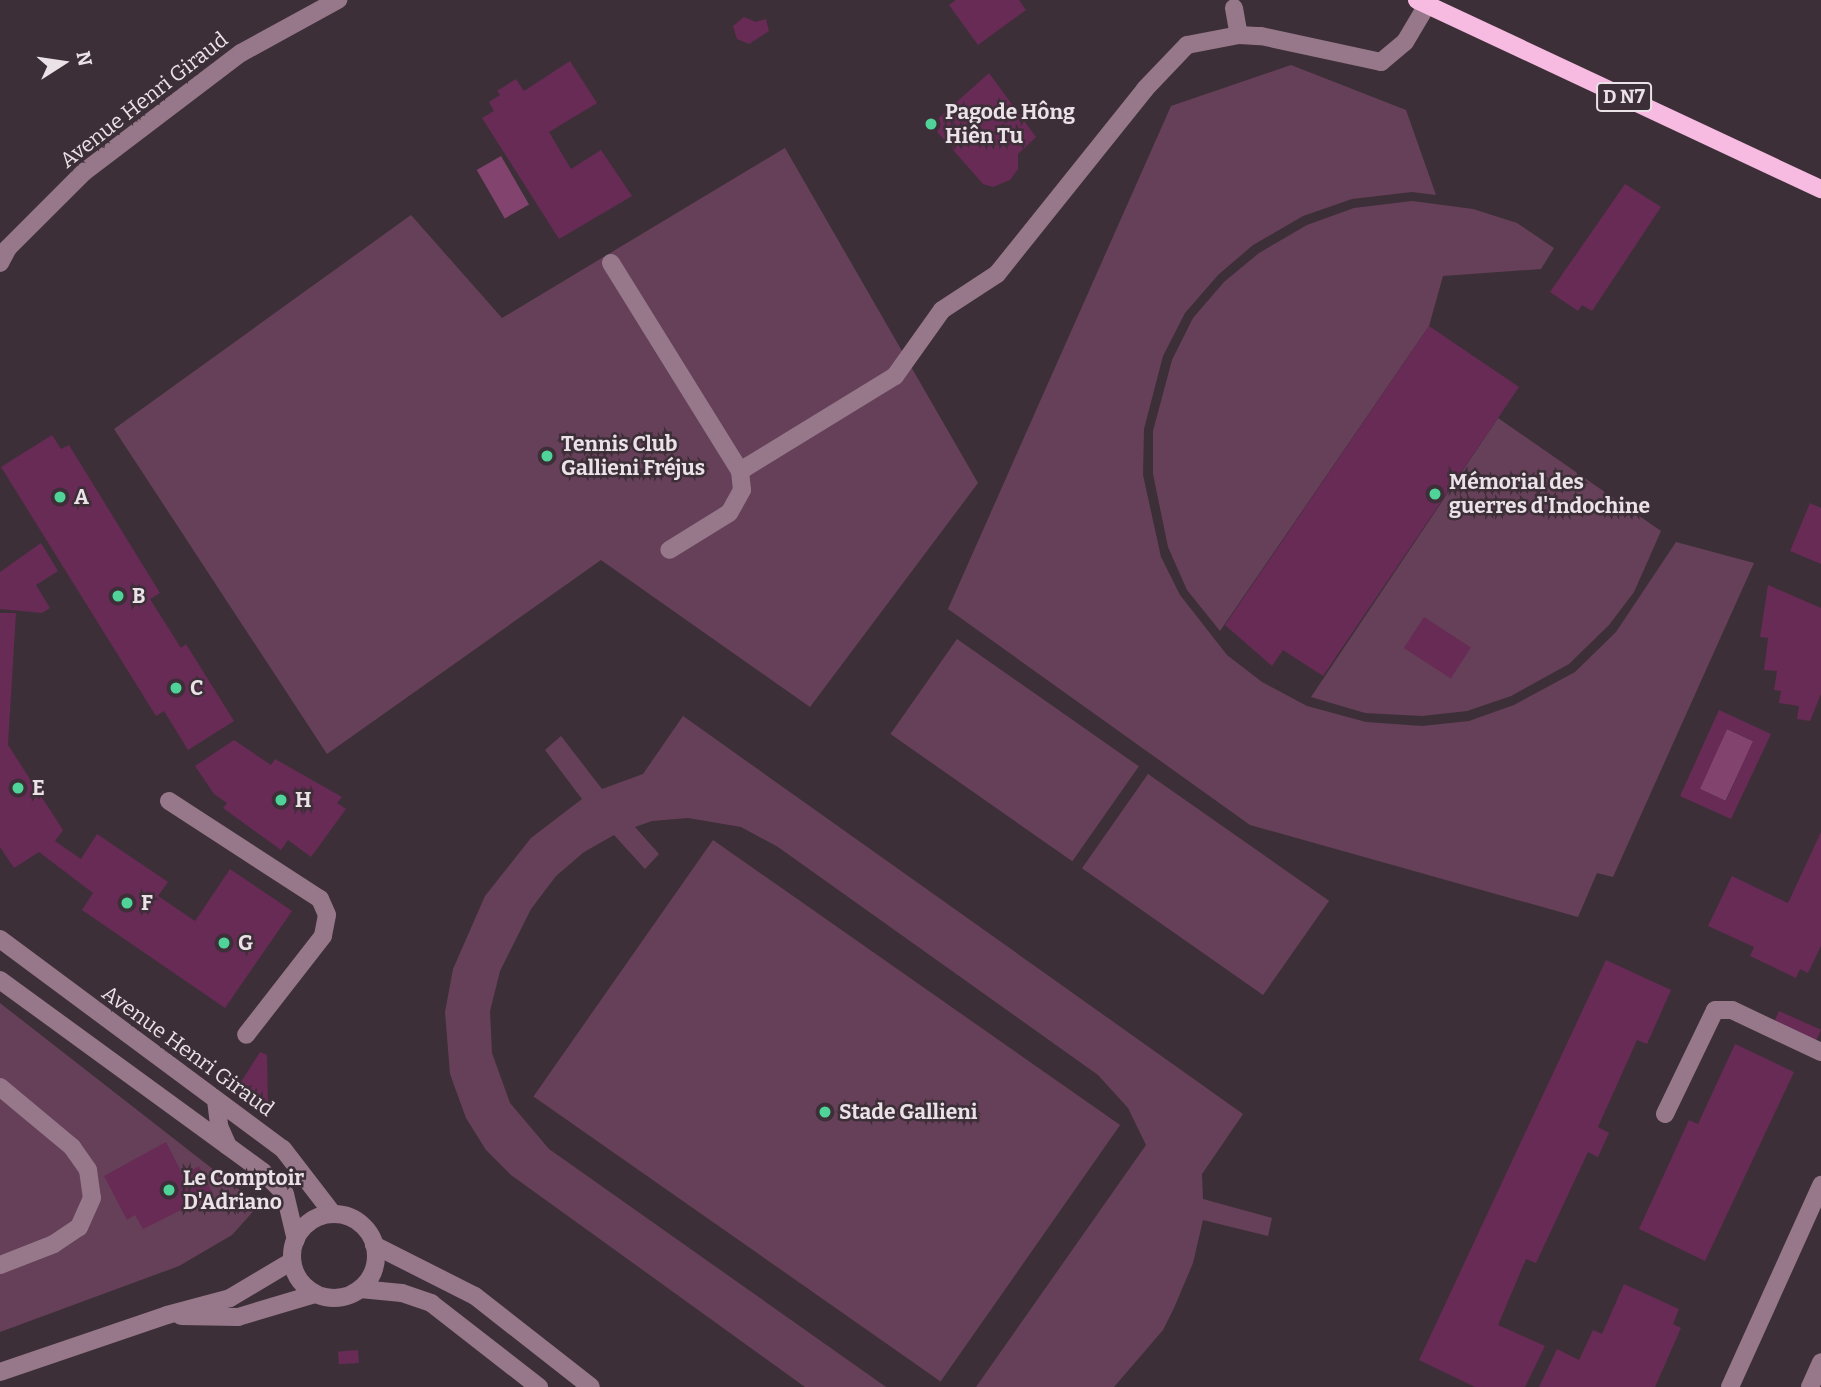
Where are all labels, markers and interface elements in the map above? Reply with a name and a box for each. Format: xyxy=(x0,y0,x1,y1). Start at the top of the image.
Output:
street label: Avenue Henri Giraud xyxy=(55,27,233,173)
north arrow xyxy=(28,28,98,98)
text: N xyxy=(71,49,97,68)
road number: D N7 xyxy=(1596,82,1652,113)
place label: Pagode Hông Hiên Tu xyxy=(945,99,1075,149)
marker: Pagode Hông Hiên Tu xyxy=(923,116,939,132)
place label: Tennis Club Gallieni Fréjus xyxy=(561,431,705,481)
marker: Tennis Club Gallieni Fréjus xyxy=(539,448,555,464)
place label: Mémorial des guerres d'Indochine xyxy=(1449,469,1650,519)
place label: A xyxy=(74,484,89,510)
marker: Mémorial des guerres d'Indochine xyxy=(1427,486,1443,502)
marker: A xyxy=(52,489,68,505)
place label: B xyxy=(132,583,146,609)
marker: B xyxy=(110,588,126,604)
place label: C xyxy=(190,675,203,701)
marker: C xyxy=(168,680,184,696)
place label: E xyxy=(32,775,45,801)
marker: E xyxy=(10,780,26,796)
place label: H xyxy=(295,787,312,813)
marker: H xyxy=(273,792,289,808)
place label: F xyxy=(141,890,153,916)
marker: F xyxy=(119,895,135,911)
place label: G xyxy=(238,930,253,956)
marker: G xyxy=(216,935,232,951)
street label: Avenue Henri Giraud xyxy=(97,980,279,1122)
place label: Stade Gallieni xyxy=(839,1099,977,1125)
marker: Stade Gallieni xyxy=(817,1104,833,1120)
place label: Le Comptoir D'Adriano xyxy=(183,1165,304,1215)
marker: Le Comptoir D'Adriano xyxy=(161,1182,177,1198)

